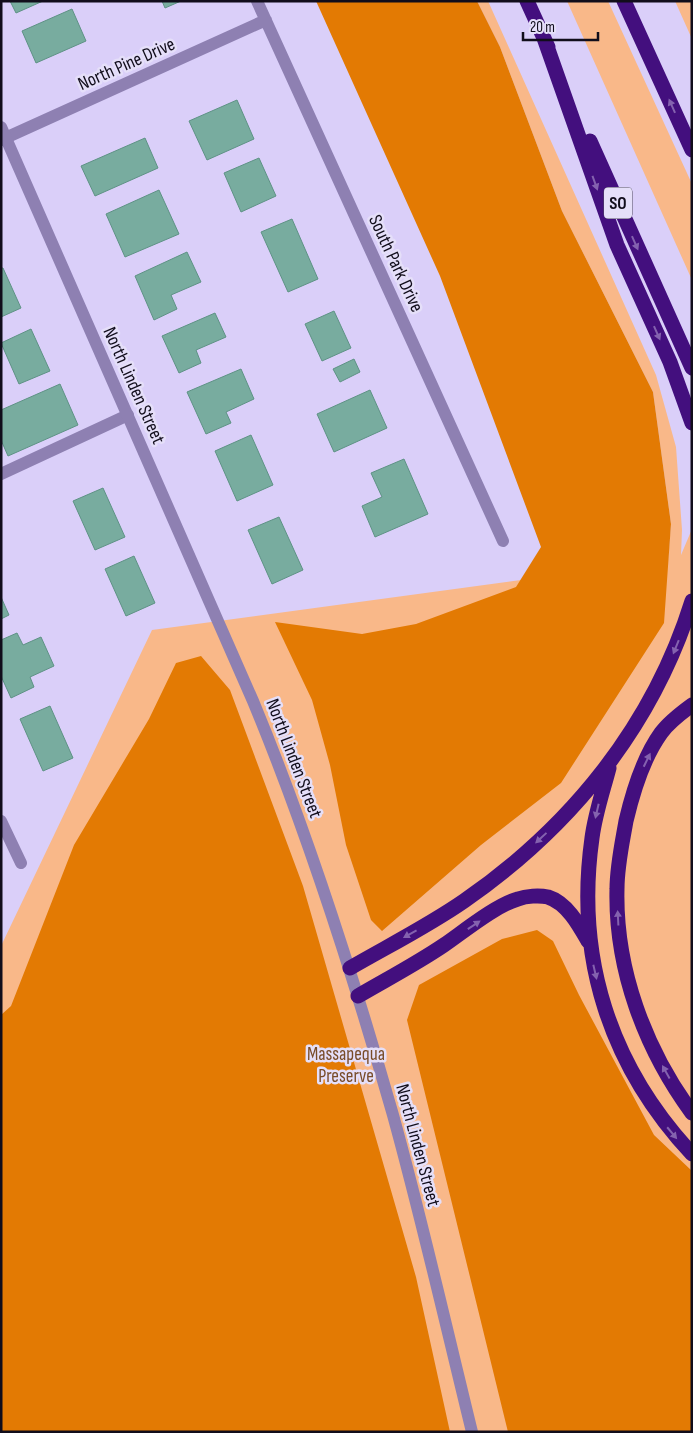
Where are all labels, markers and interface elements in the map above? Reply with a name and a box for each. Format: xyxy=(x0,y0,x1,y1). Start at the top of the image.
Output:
scale bar xyxy=(523,10,598,42)
text: 20 m xyxy=(530,18,555,37)
street label: North Pine Drive xyxy=(75,33,179,96)
one-way arrow xyxy=(667,99,675,113)
one-way arrow xyxy=(591,176,599,191)
road number: SO xyxy=(604,188,632,218)
street label: South Park Drive xyxy=(363,211,428,316)
one-way arrow xyxy=(631,235,640,250)
street label: North Linden Street xyxy=(98,324,170,448)
one-way arrow xyxy=(654,326,662,340)
one-way arrow xyxy=(672,640,680,655)
street label: North Linden Street xyxy=(260,696,327,822)
one-way arrow xyxy=(643,753,651,767)
one-way arrow xyxy=(593,804,601,819)
one-way arrow xyxy=(536,832,548,844)
one-way arrow xyxy=(613,910,621,926)
one-way arrow xyxy=(467,920,481,930)
one-way arrow xyxy=(404,929,417,938)
one-way arrow xyxy=(592,965,600,981)
park label: Massapequa Preserve xyxy=(307,1043,385,1088)
one-way arrow xyxy=(661,1065,670,1078)
street label: North Linden Street xyxy=(390,1082,445,1209)
one-way arrow xyxy=(667,1126,678,1139)

